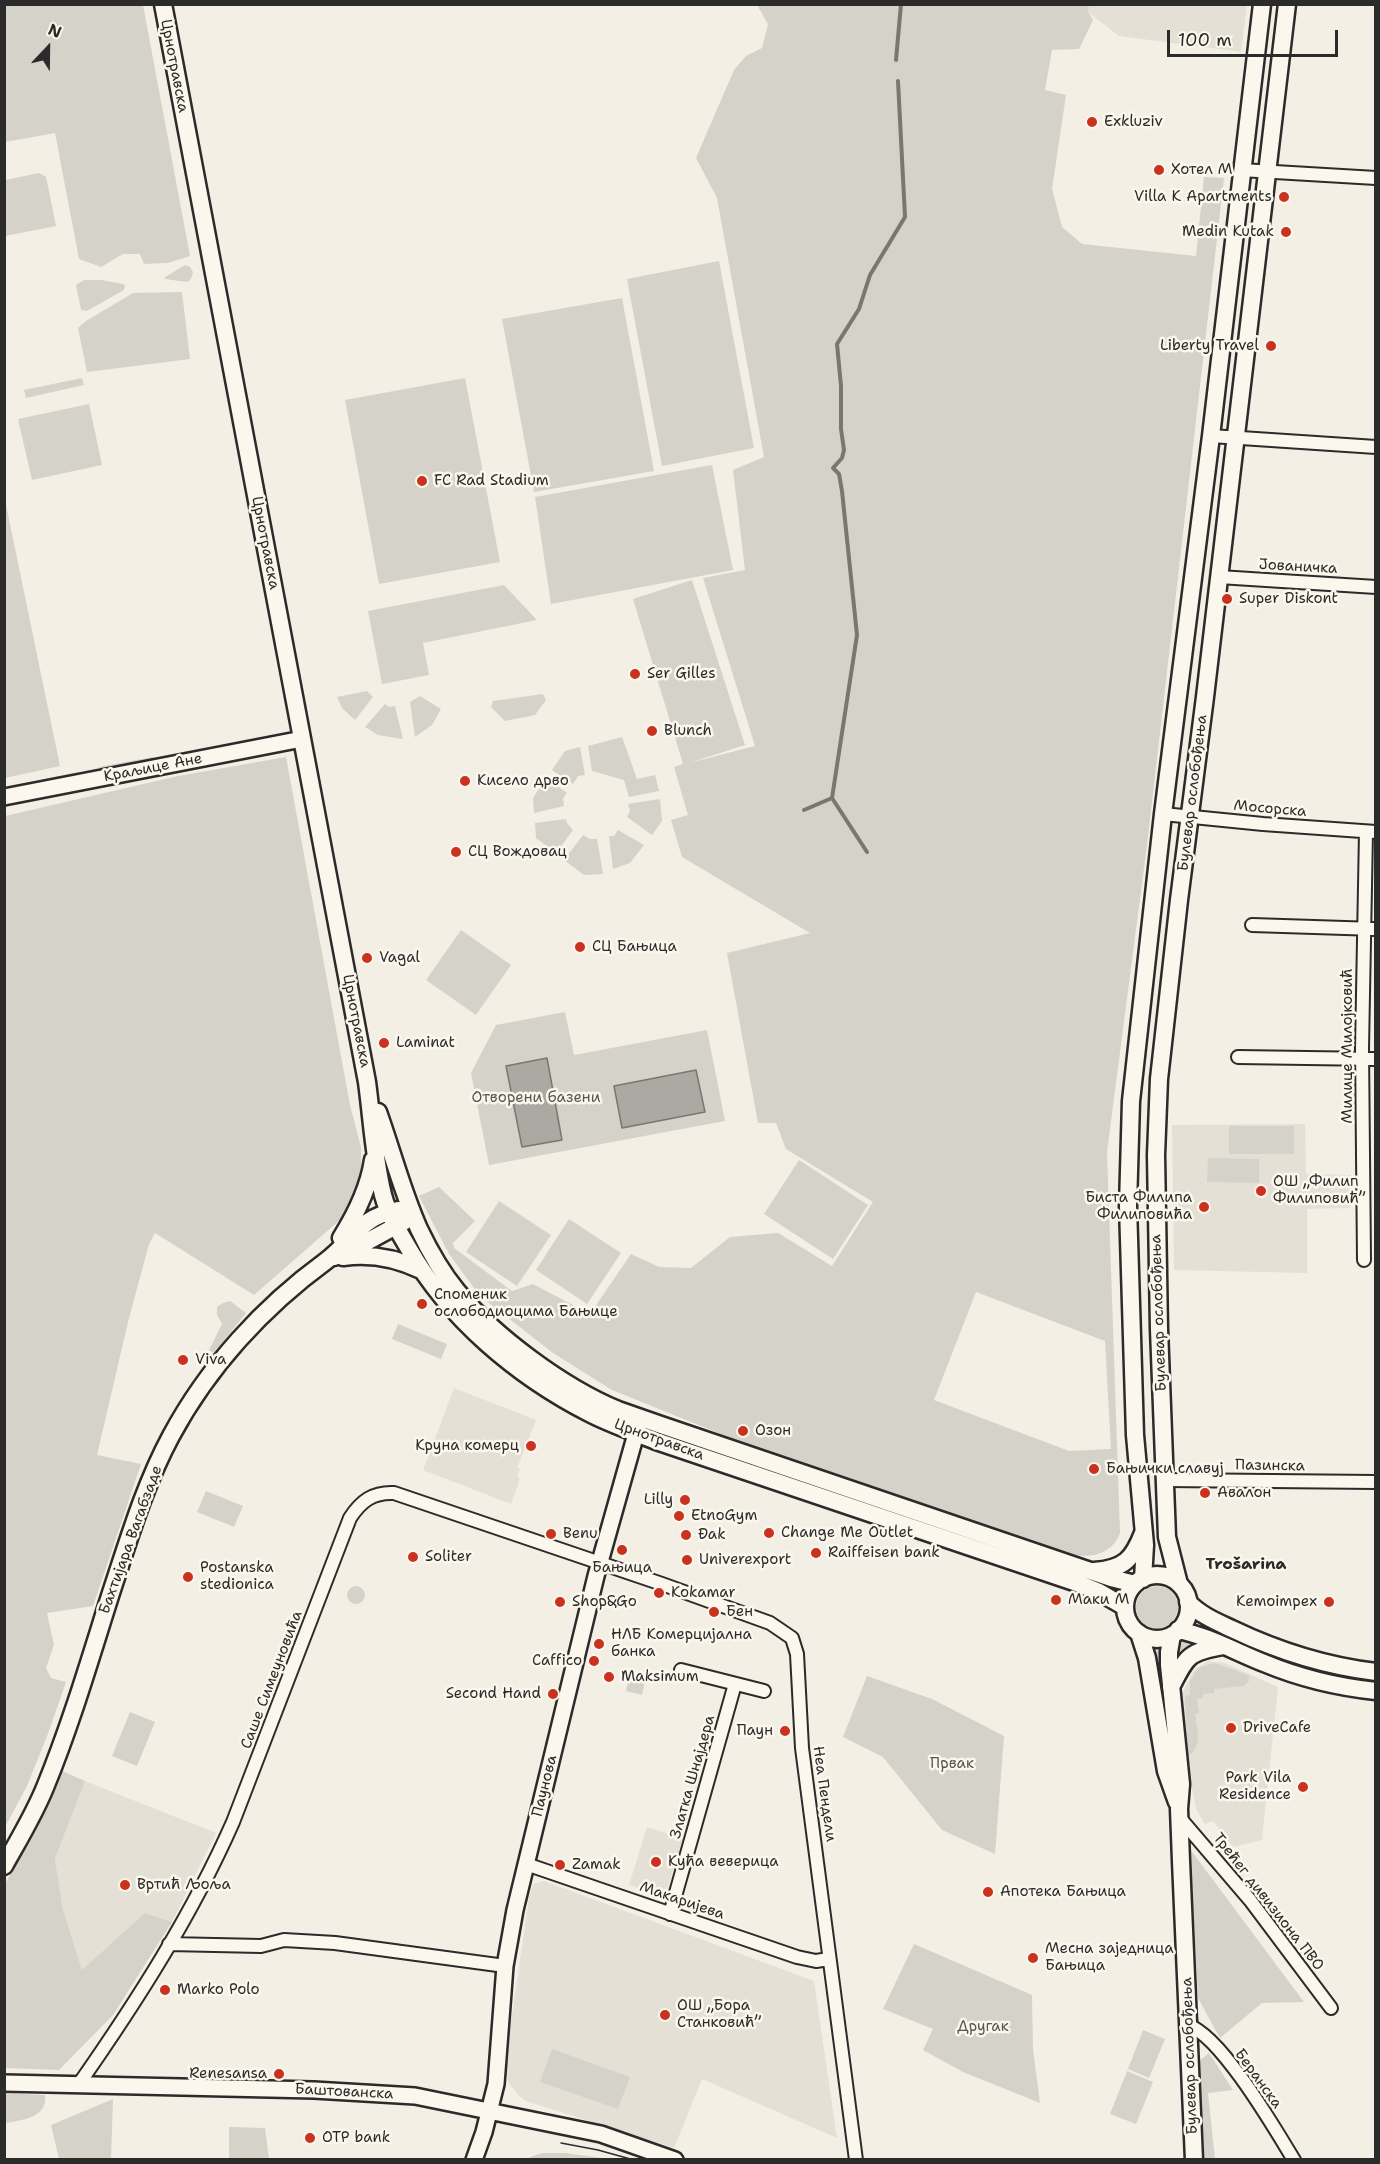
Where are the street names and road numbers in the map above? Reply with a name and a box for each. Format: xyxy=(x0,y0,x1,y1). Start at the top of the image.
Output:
street label: Црнотравска xyxy=(156,18,192,114)
street label: Црнотравска xyxy=(247,495,283,591)
street label: Јованичка xyxy=(1258,556,1338,578)
street label: Булевар ослобођења xyxy=(1174,714,1212,872)
street label: Краљице Ане xyxy=(102,750,204,786)
street label: Мосорска xyxy=(1233,797,1307,821)
street label: Милице Милојковић xyxy=(1339,969,1357,1123)
street label: Црнотравска xyxy=(338,973,374,1069)
street label: Булевар ослобођења xyxy=(1147,1234,1171,1392)
street label: Црнотравска xyxy=(612,1415,706,1465)
street label: Пазинска xyxy=(1235,1456,1305,1476)
street label: Бахтијара Вагабзаде xyxy=(96,1463,166,1617)
street label: Саше Симеуновића xyxy=(237,1608,307,1752)
street label: Златка Шнајдера xyxy=(667,1713,719,1841)
street label: Неа Пендели xyxy=(808,1745,840,1843)
street label: Паунова xyxy=(529,1753,561,1819)
street label: Трећег дивизиона ПВО xyxy=(1209,1830,1327,1974)
street label: Макаријева xyxy=(637,1878,727,1924)
street label: Булевар ослобођења xyxy=(1178,1977,1202,2135)
street label: Беранска xyxy=(1230,2046,1286,2112)
street label: Баштованска xyxy=(294,2080,394,2104)

